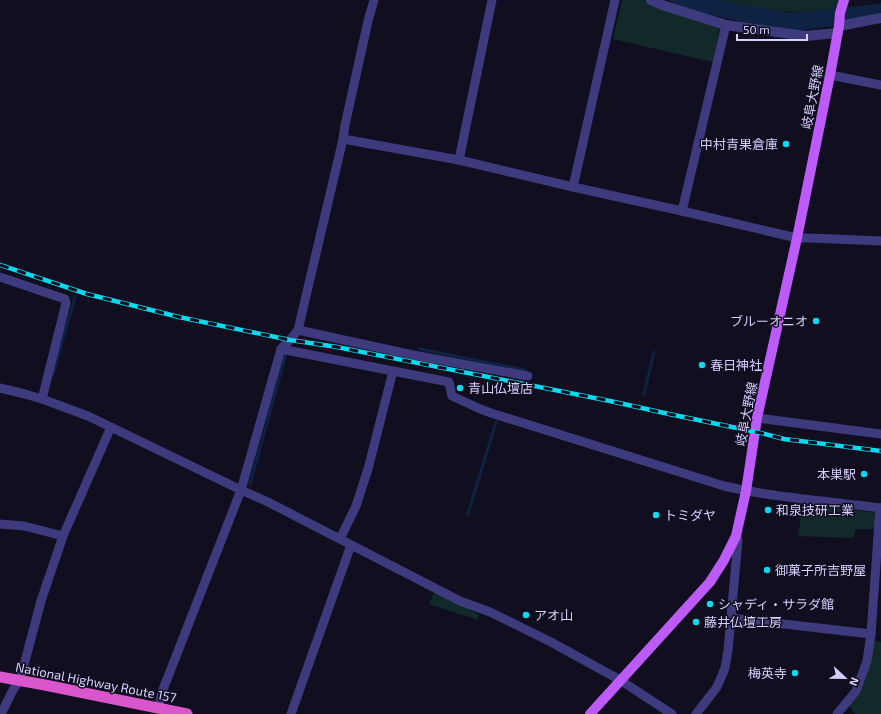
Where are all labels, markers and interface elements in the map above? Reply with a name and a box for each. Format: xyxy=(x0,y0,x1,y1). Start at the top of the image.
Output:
scale bar xyxy=(737,16,807,42)
text: 50 m xyxy=(743,22,770,36)
street label: 岐阜大野線 xyxy=(798,64,826,130)
place label: 中村青果倉庫 xyxy=(700,136,778,152)
marker: 中村青果倉庫 xyxy=(781,139,791,149)
place label: ブルーオニオ xyxy=(730,313,808,329)
marker: ブルーオニオ xyxy=(811,316,821,326)
place label: 春日神社 xyxy=(710,357,762,373)
marker: 春日神社 xyxy=(697,360,707,370)
place label: 青山仏壇店 xyxy=(468,380,533,396)
street label: 岐阜大野線 xyxy=(732,381,760,447)
marker: 青山仏壇店 xyxy=(455,383,465,393)
place label: 本巣駅 xyxy=(817,466,856,482)
marker: 本巣駅 xyxy=(859,469,869,479)
place label: 和泉技研工業 xyxy=(776,502,854,518)
marker: 和泉技研工業 xyxy=(763,505,773,515)
place label: トミダヤ xyxy=(664,507,716,523)
marker: トミダヤ xyxy=(651,510,661,520)
place label: 御菓子所吉野屋 xyxy=(775,562,866,578)
marker: 御菓子所吉野屋 xyxy=(762,565,772,575)
place label: シャディ・サラダ館 xyxy=(718,596,834,612)
marker: シャディ・サラダ館 xyxy=(705,599,715,609)
place label: アオ山 xyxy=(534,607,573,623)
marker: アオ山 xyxy=(521,610,531,620)
place label: 藤井仏壇工房 xyxy=(704,614,782,630)
marker: 藤井仏壇工房 xyxy=(691,617,701,627)
north arrow xyxy=(825,658,865,698)
street label: National Highway Route 157 xyxy=(14,659,178,706)
place label: 梅英寺 xyxy=(748,665,787,681)
marker: 梅英寺 xyxy=(790,668,800,678)
text: N xyxy=(847,676,862,688)

